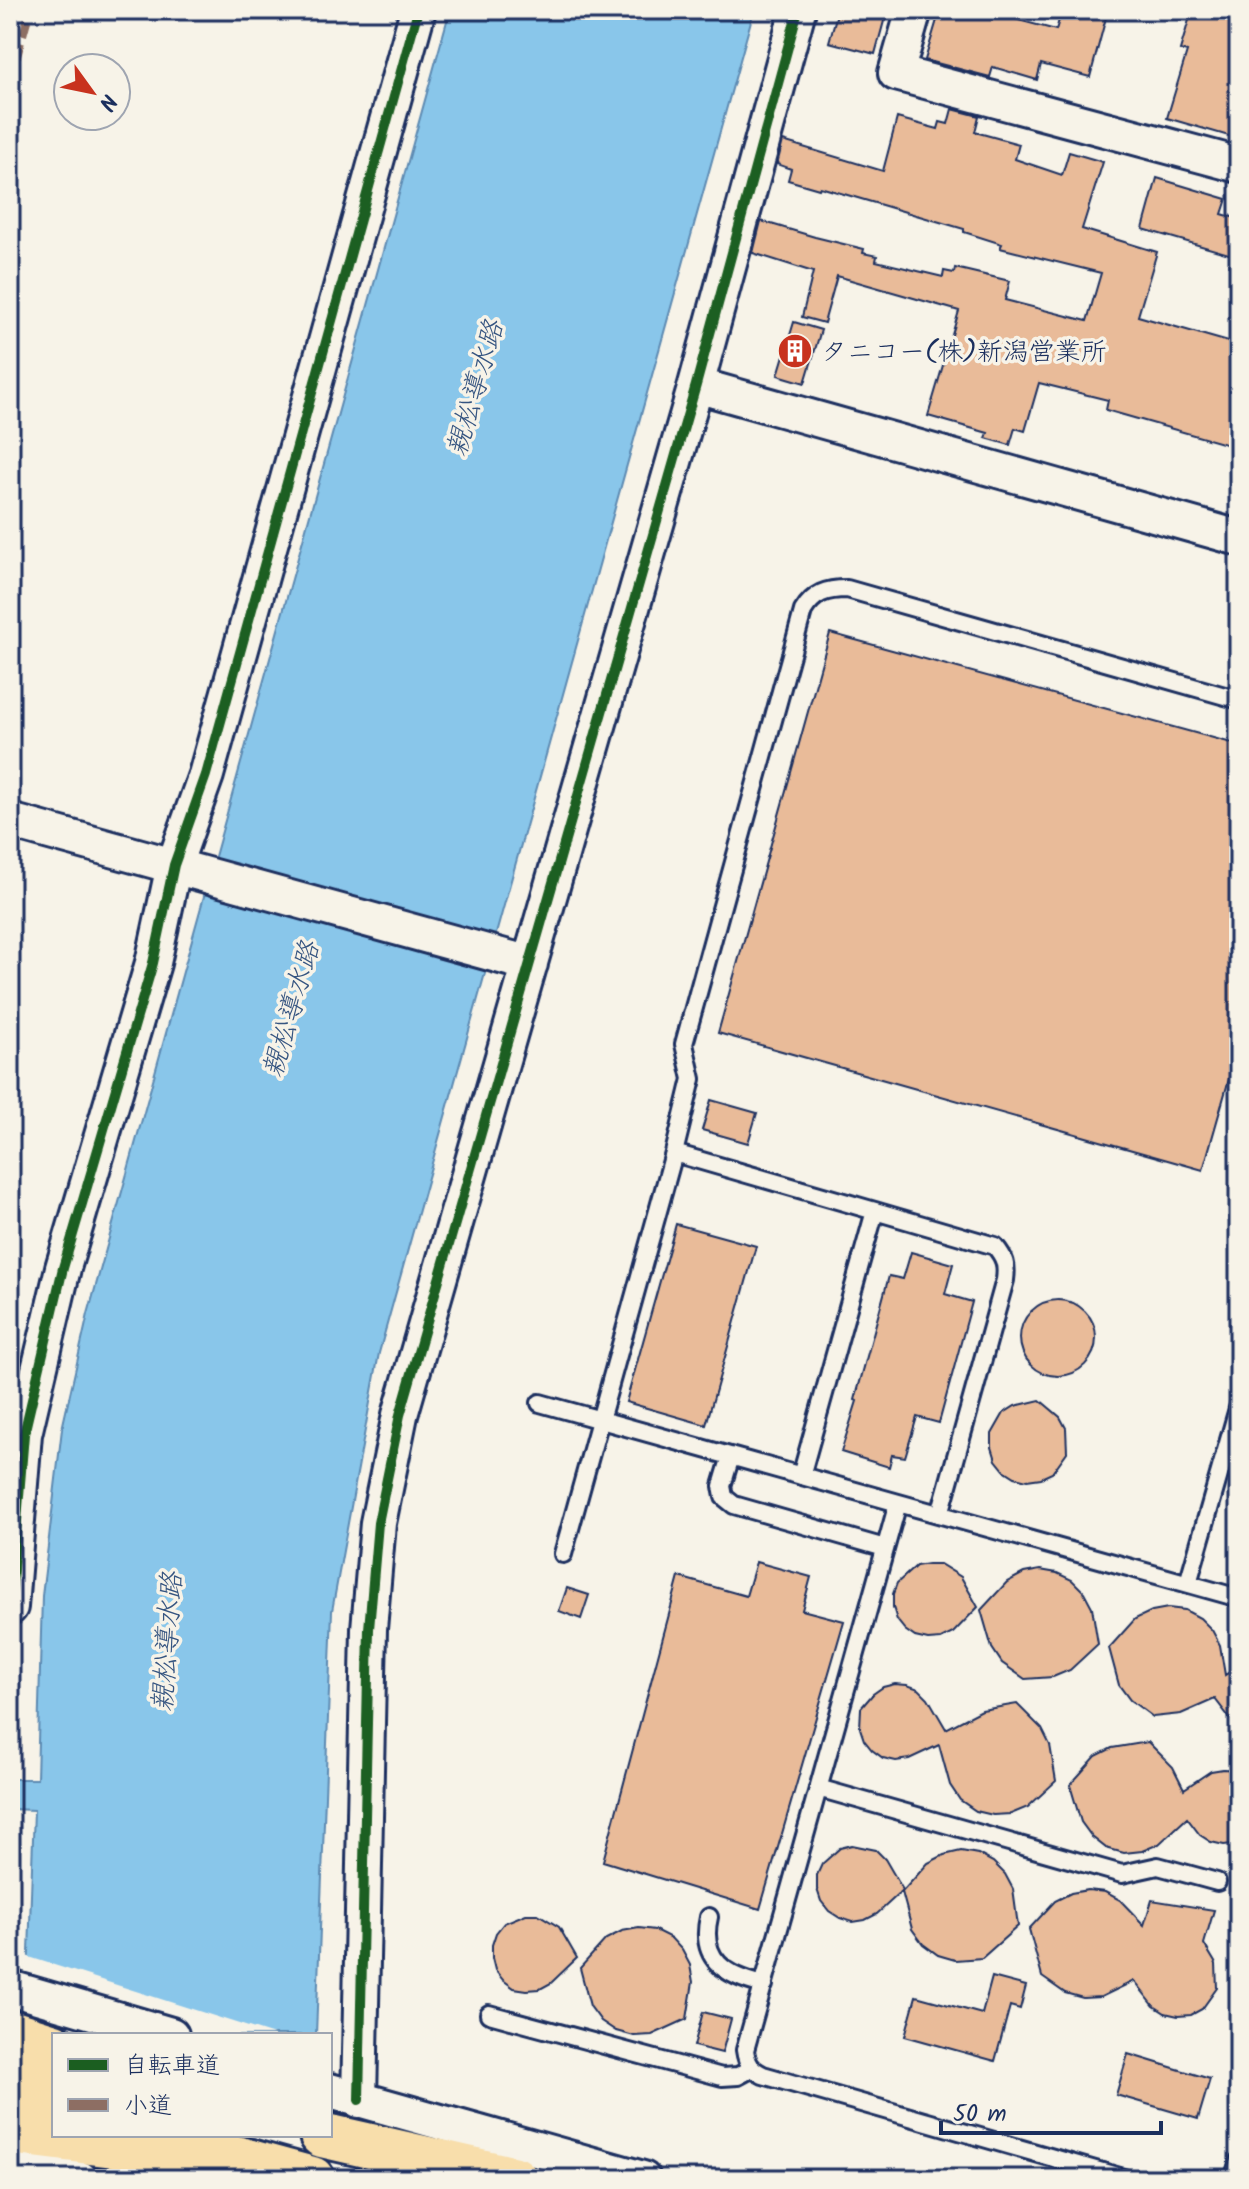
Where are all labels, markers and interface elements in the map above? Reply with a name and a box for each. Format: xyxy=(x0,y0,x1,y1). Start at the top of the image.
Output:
north arrow xyxy=(52,52,132,132)
text: N xyxy=(88,86,125,117)
water label: 親松導水路 xyxy=(435,313,518,462)
building icon: タニコー(株)新潟営業所 xyxy=(776,332,814,370)
place label: タニコー(株)新潟営業所 xyxy=(821,332,1107,374)
water label: 親松導水路 xyxy=(251,934,334,1083)
water label: 親松導水路 xyxy=(141,1569,196,1714)
legend xyxy=(52,2033,332,2137)
text: 自転車道 xyxy=(124,2047,220,2086)
scale bar xyxy=(941,2085,1161,2135)
text: 小道 xyxy=(124,2087,172,2126)
text: 50 m xyxy=(953,2095,1007,2134)

